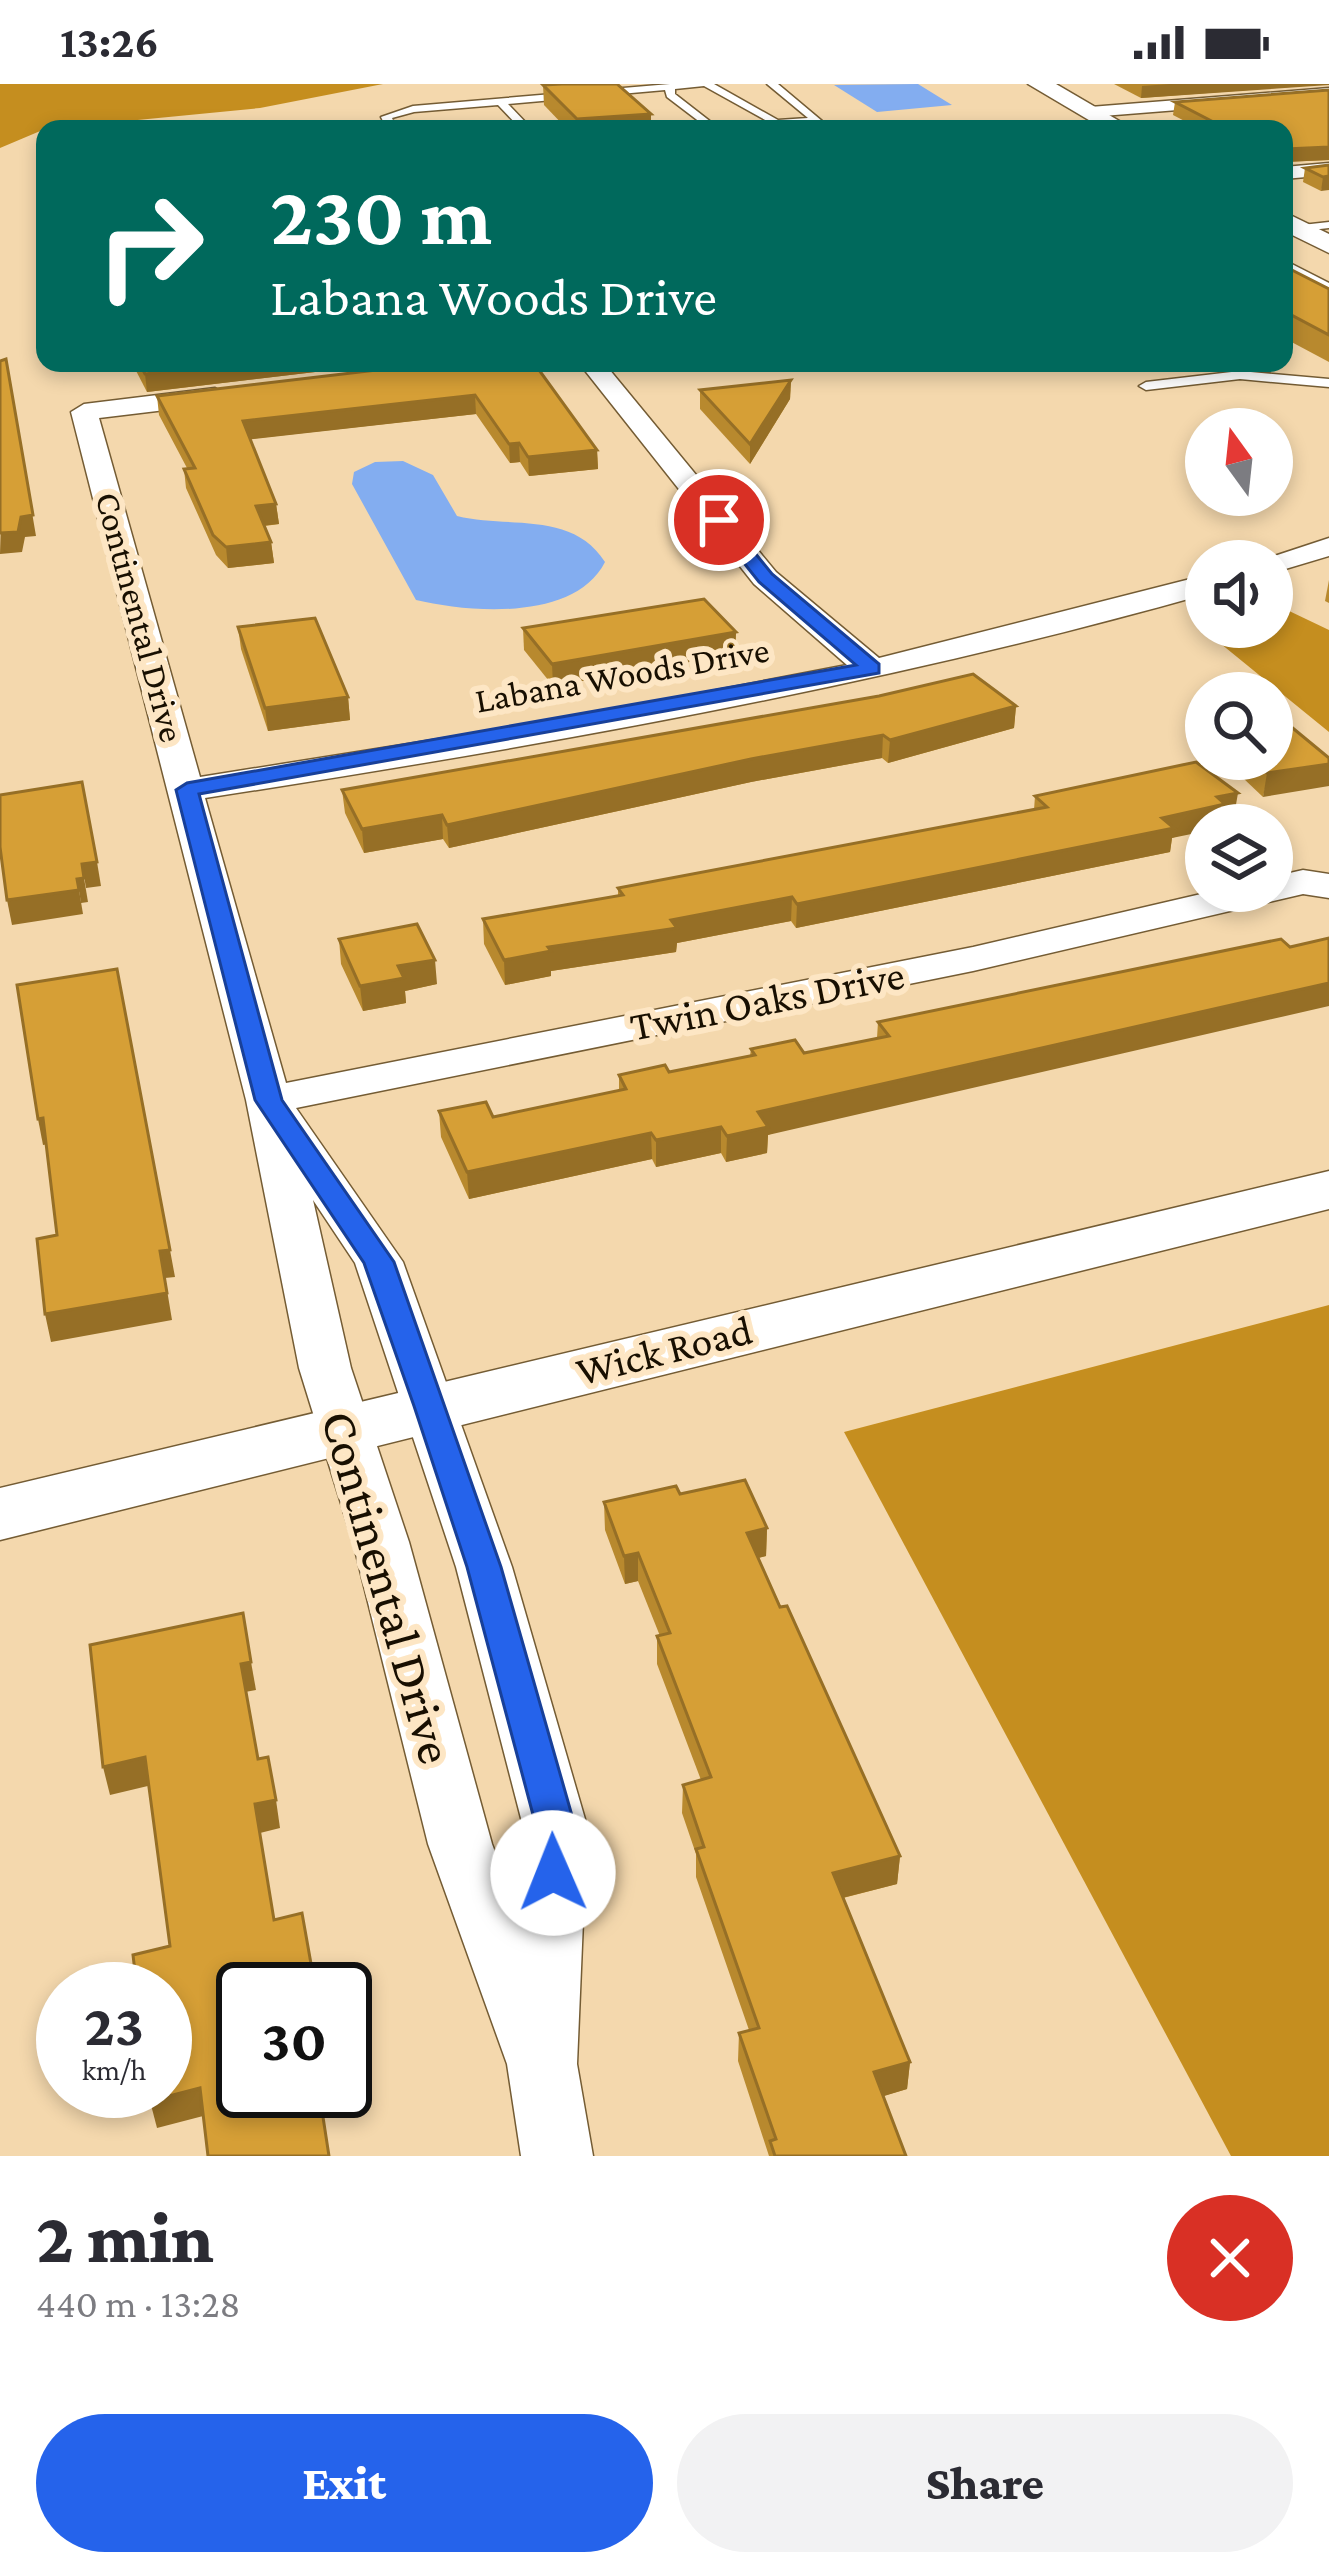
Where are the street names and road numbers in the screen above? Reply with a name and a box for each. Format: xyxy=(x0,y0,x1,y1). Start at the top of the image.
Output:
street label: Continental Drive xyxy=(87,488,193,746)
street label: Labana Woods Drive xyxy=(472,629,772,721)
street label: Twin Oaks Drive xyxy=(626,950,908,1050)
street label: Wick Road xyxy=(571,1306,757,1394)
street label: Continental Drive xyxy=(310,1404,466,1770)

